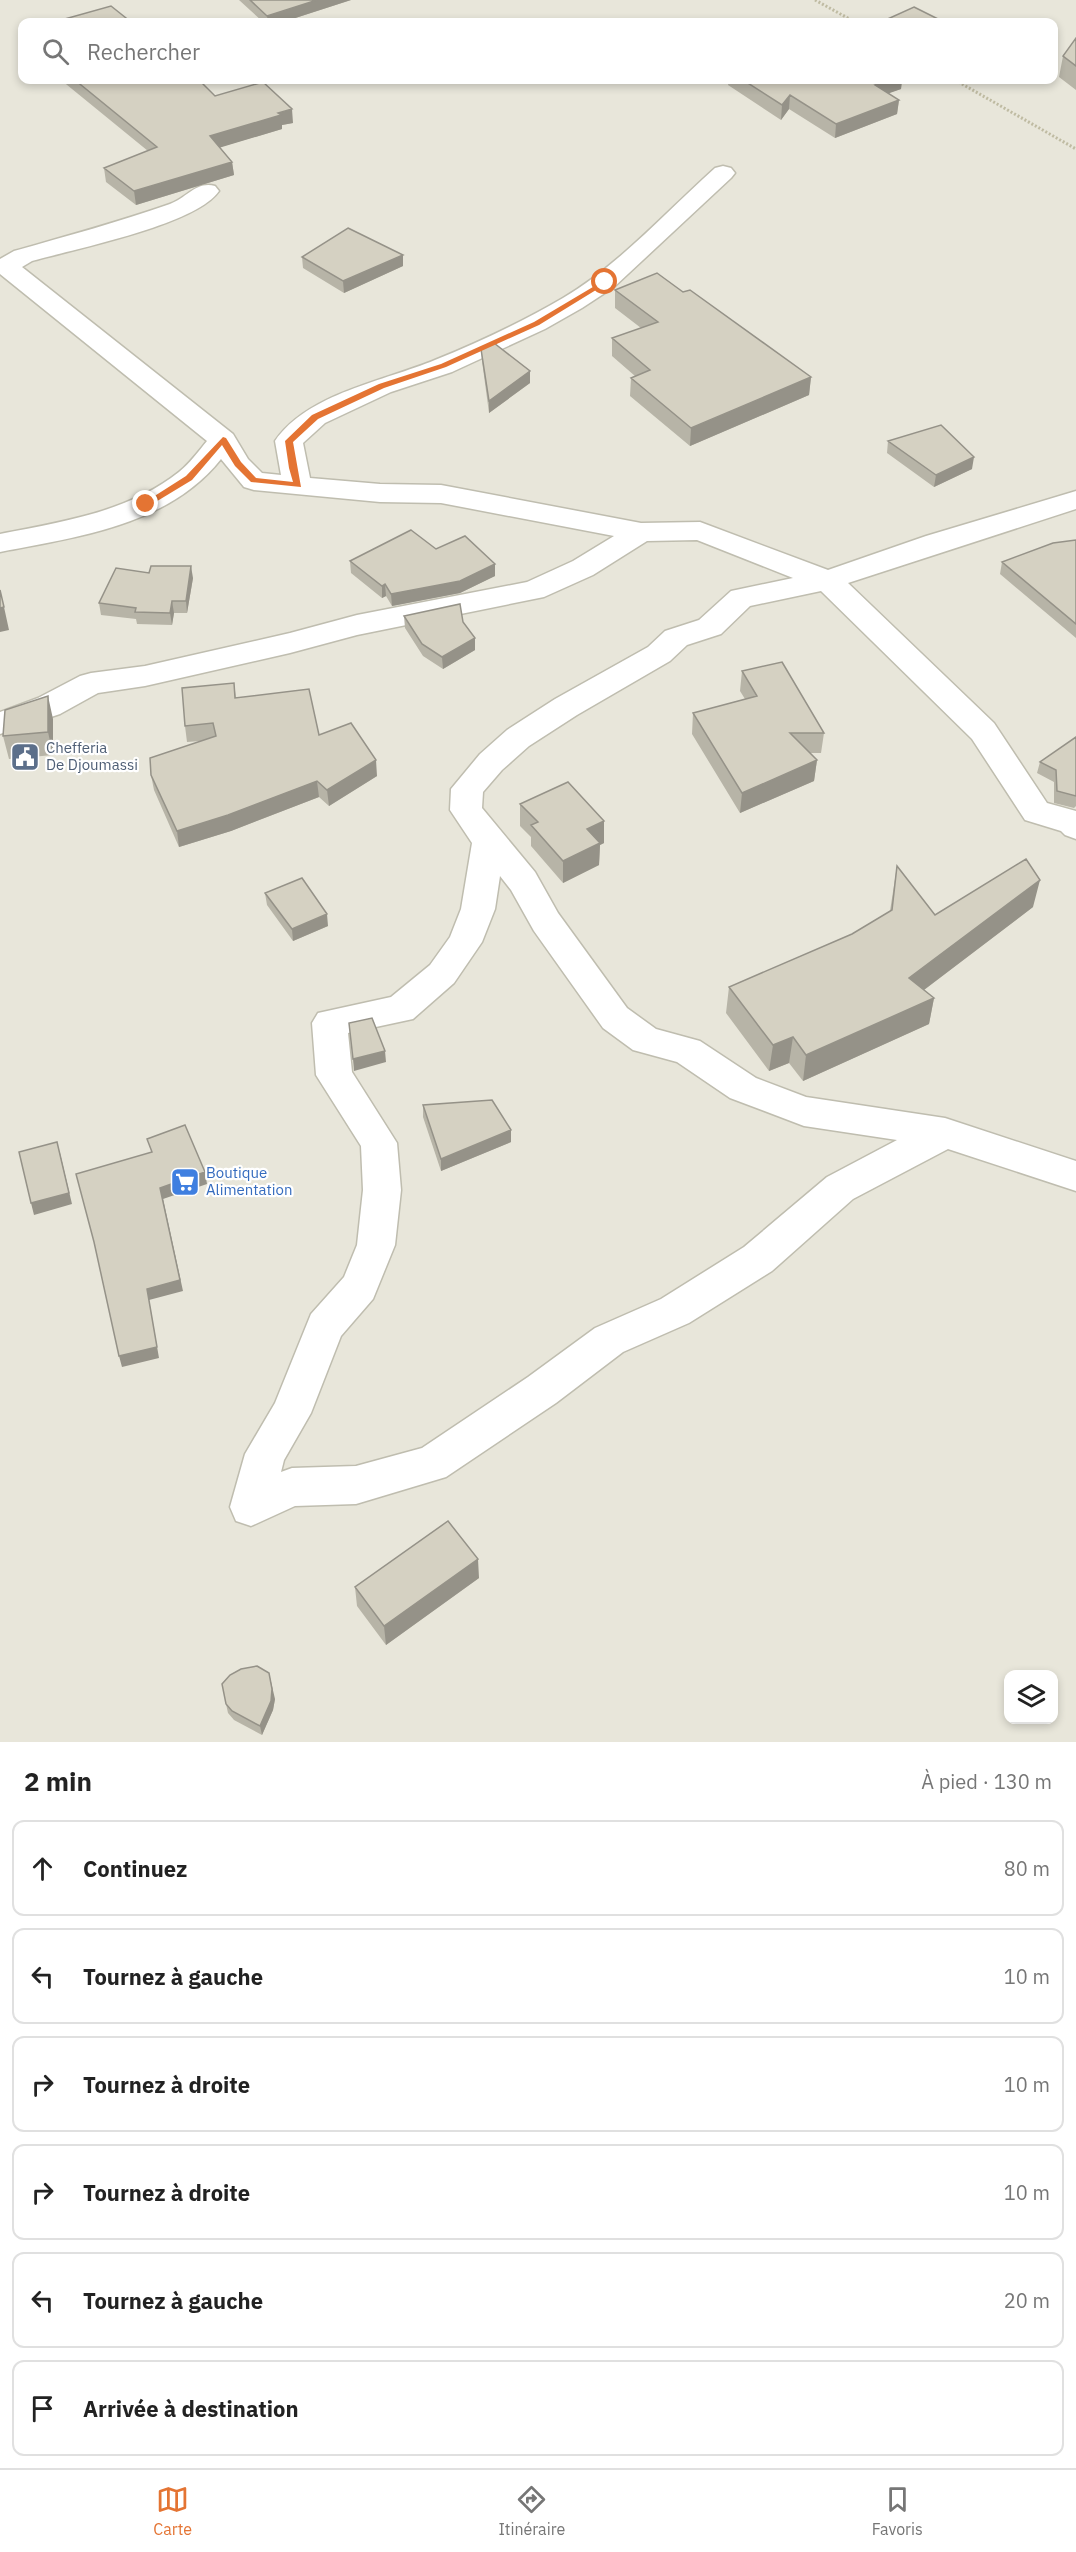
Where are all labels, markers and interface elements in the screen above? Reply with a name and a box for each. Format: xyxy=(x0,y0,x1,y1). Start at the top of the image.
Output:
search box xyxy=(18,18,1058,84)
icon: search xyxy=(39,35,72,68)
text: Rechercher xyxy=(87,37,200,66)
route start xyxy=(591,268,617,294)
route end xyxy=(132,490,158,516)
place label: Chefferia De Djoumassi xyxy=(46,738,138,774)
public building icon: Chefferia De Djoumassi xyxy=(9,741,41,773)
place label: Boutique Alimentation xyxy=(206,1163,293,1199)
supermarket icon: Boutique Alimentation xyxy=(169,1166,201,1198)
map controls xyxy=(1004,1670,1058,1724)
button: layers xyxy=(1004,1670,1058,1724)
text: 2 min xyxy=(24,1764,92,1798)
text: À pied · 130 m xyxy=(921,1768,1052,1795)
icon: ahead xyxy=(26,1852,59,1885)
text: Continuez xyxy=(83,1854,187,1883)
text: 80 m xyxy=(1004,1855,1050,1882)
icon: left xyxy=(26,1960,59,1993)
text: Tournez à gauche xyxy=(83,1962,263,1991)
text: 10 m xyxy=(1004,1963,1050,1990)
icon: right xyxy=(26,2068,59,2101)
text: Tournez à droite xyxy=(83,2070,250,2099)
text: 10 m xyxy=(1004,2071,1050,2098)
icon: right xyxy=(26,2176,59,2209)
text: Tournez à droite xyxy=(83,2178,250,2207)
text: 10 m xyxy=(1004,2179,1050,2206)
icon: left xyxy=(26,2284,59,2317)
text: Tournez à gauche xyxy=(83,2286,263,2315)
text: 20 m xyxy=(1004,2287,1050,2314)
icon: arrive xyxy=(26,2392,59,2425)
text: Arrivée à destination xyxy=(83,2394,299,2423)
tab: Carte xyxy=(153,2483,192,2539)
tab: Itinéraire xyxy=(498,2483,565,2539)
tab: Favoris xyxy=(872,2483,923,2539)

